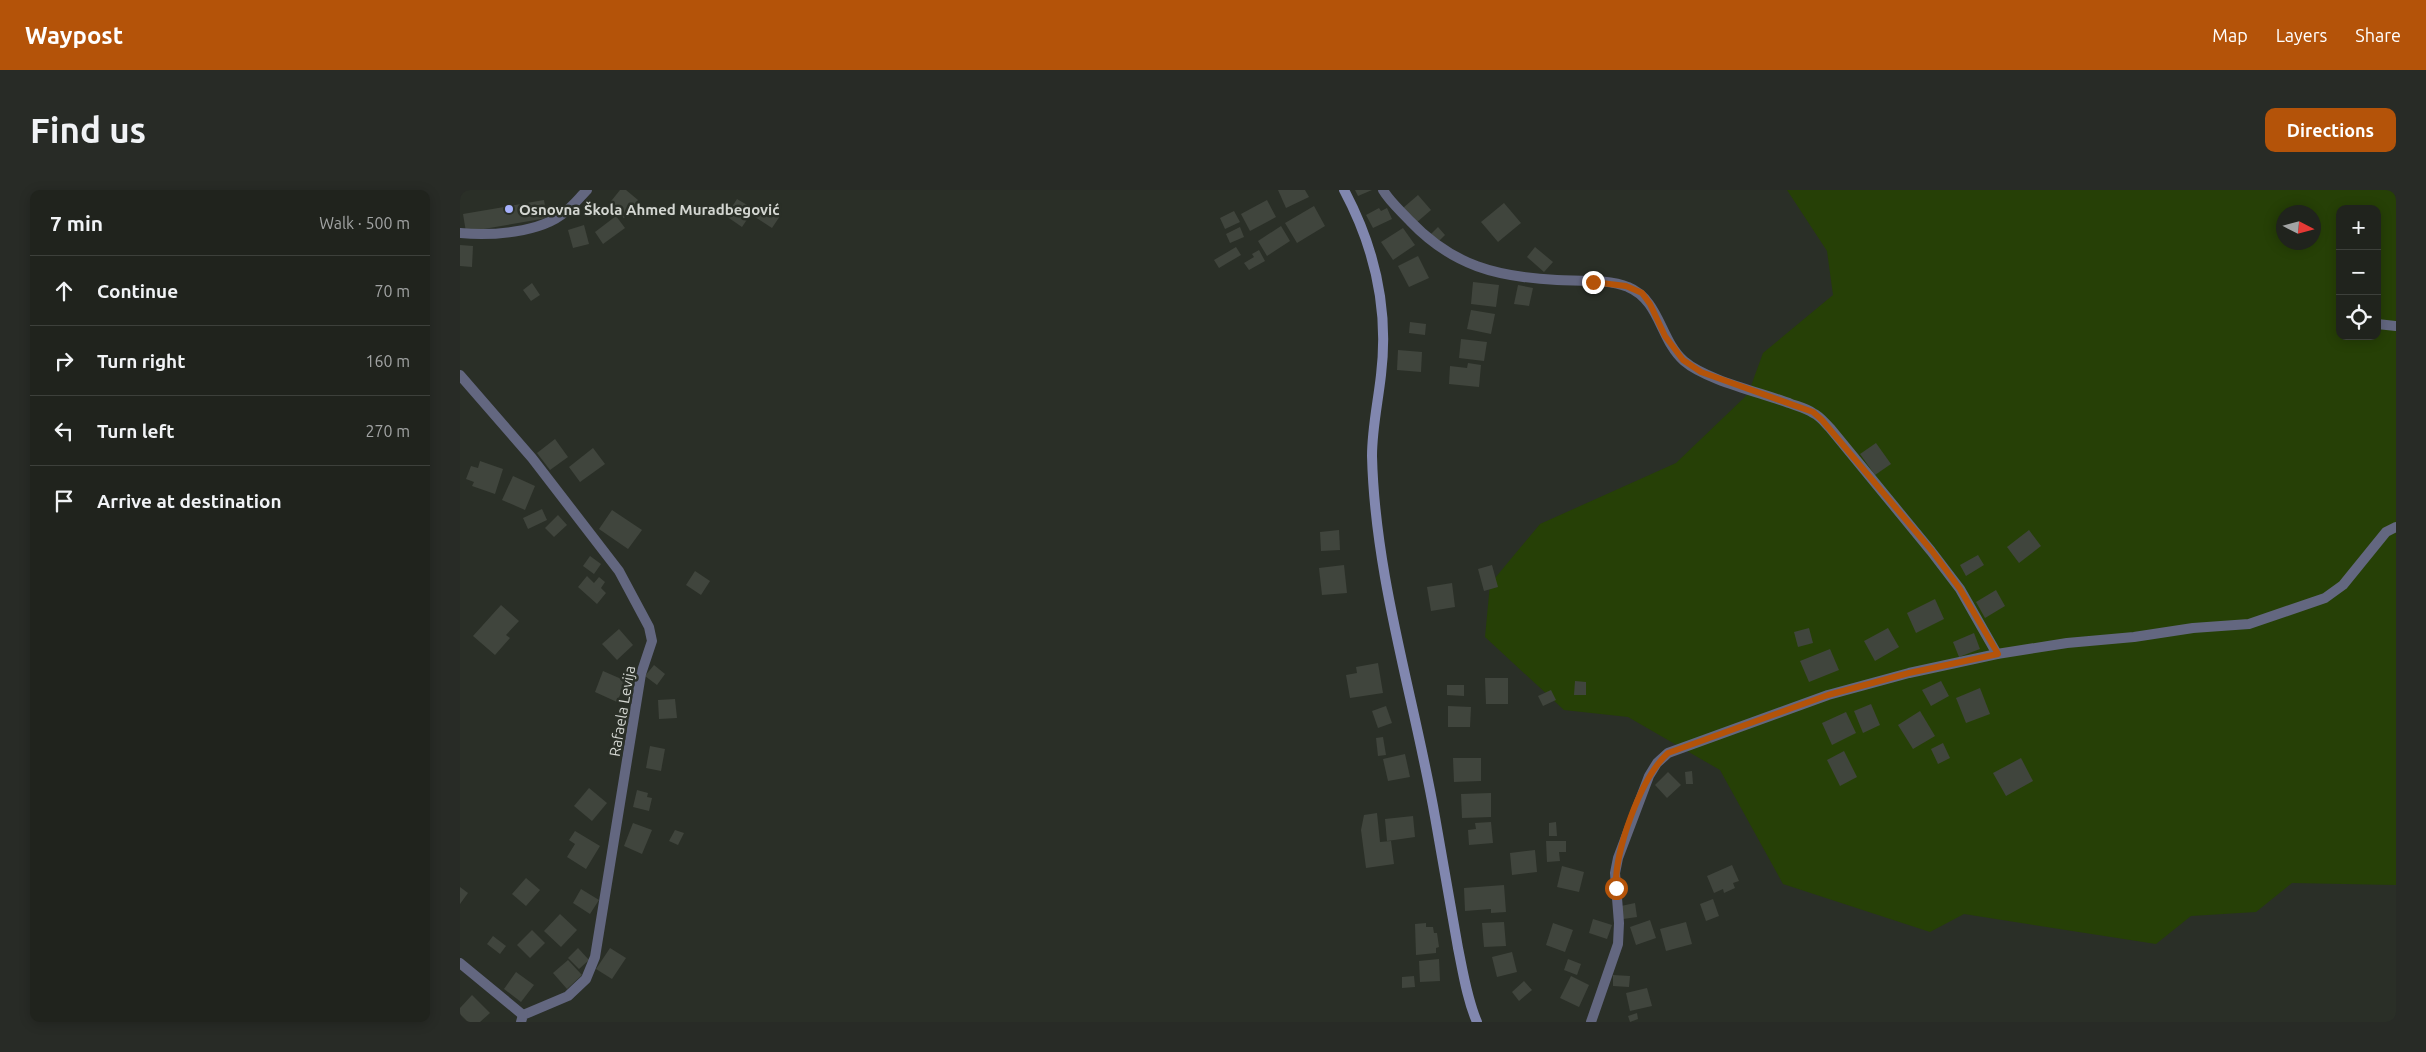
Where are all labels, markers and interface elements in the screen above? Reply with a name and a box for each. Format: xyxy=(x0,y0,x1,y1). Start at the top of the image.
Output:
text: Waypost xyxy=(25,22,123,49)
text: Map xyxy=(2212,25,2248,45)
text: Layers xyxy=(2276,25,2327,45)
text: Share xyxy=(2355,25,2401,45)
button: Directions xyxy=(2265,108,2396,152)
text: Find us xyxy=(30,110,146,150)
place label: Osnovna Škola Ahmed Muradbegović xyxy=(519,201,780,218)
marker: Osnovna Škola Ahmed Muradbegović xyxy=(503,203,515,215)
north arrow xyxy=(2276,205,2321,250)
map controls xyxy=(2336,205,2381,340)
button: + xyxy=(2336,205,2381,250)
text: 7 min xyxy=(50,211,103,235)
text: Walk · 500 m xyxy=(319,214,410,232)
button: − xyxy=(2336,250,2381,295)
route end xyxy=(1582,271,1605,294)
icon: ahead xyxy=(50,277,78,305)
text: Continue xyxy=(97,280,178,302)
text: 70 m xyxy=(374,282,410,300)
button: locate xyxy=(2336,295,2381,340)
icon: right xyxy=(50,347,78,375)
text: Turn right xyxy=(97,350,185,372)
text: 160 m xyxy=(365,352,410,370)
icon: left xyxy=(50,417,78,445)
text: Turn left xyxy=(97,420,175,442)
text: 270 m xyxy=(365,422,410,440)
icon: arrive xyxy=(50,487,78,515)
text: Arrive at destination xyxy=(97,490,282,512)
street label: Rafaela Levija xyxy=(606,664,638,758)
route start xyxy=(1605,877,1628,900)

